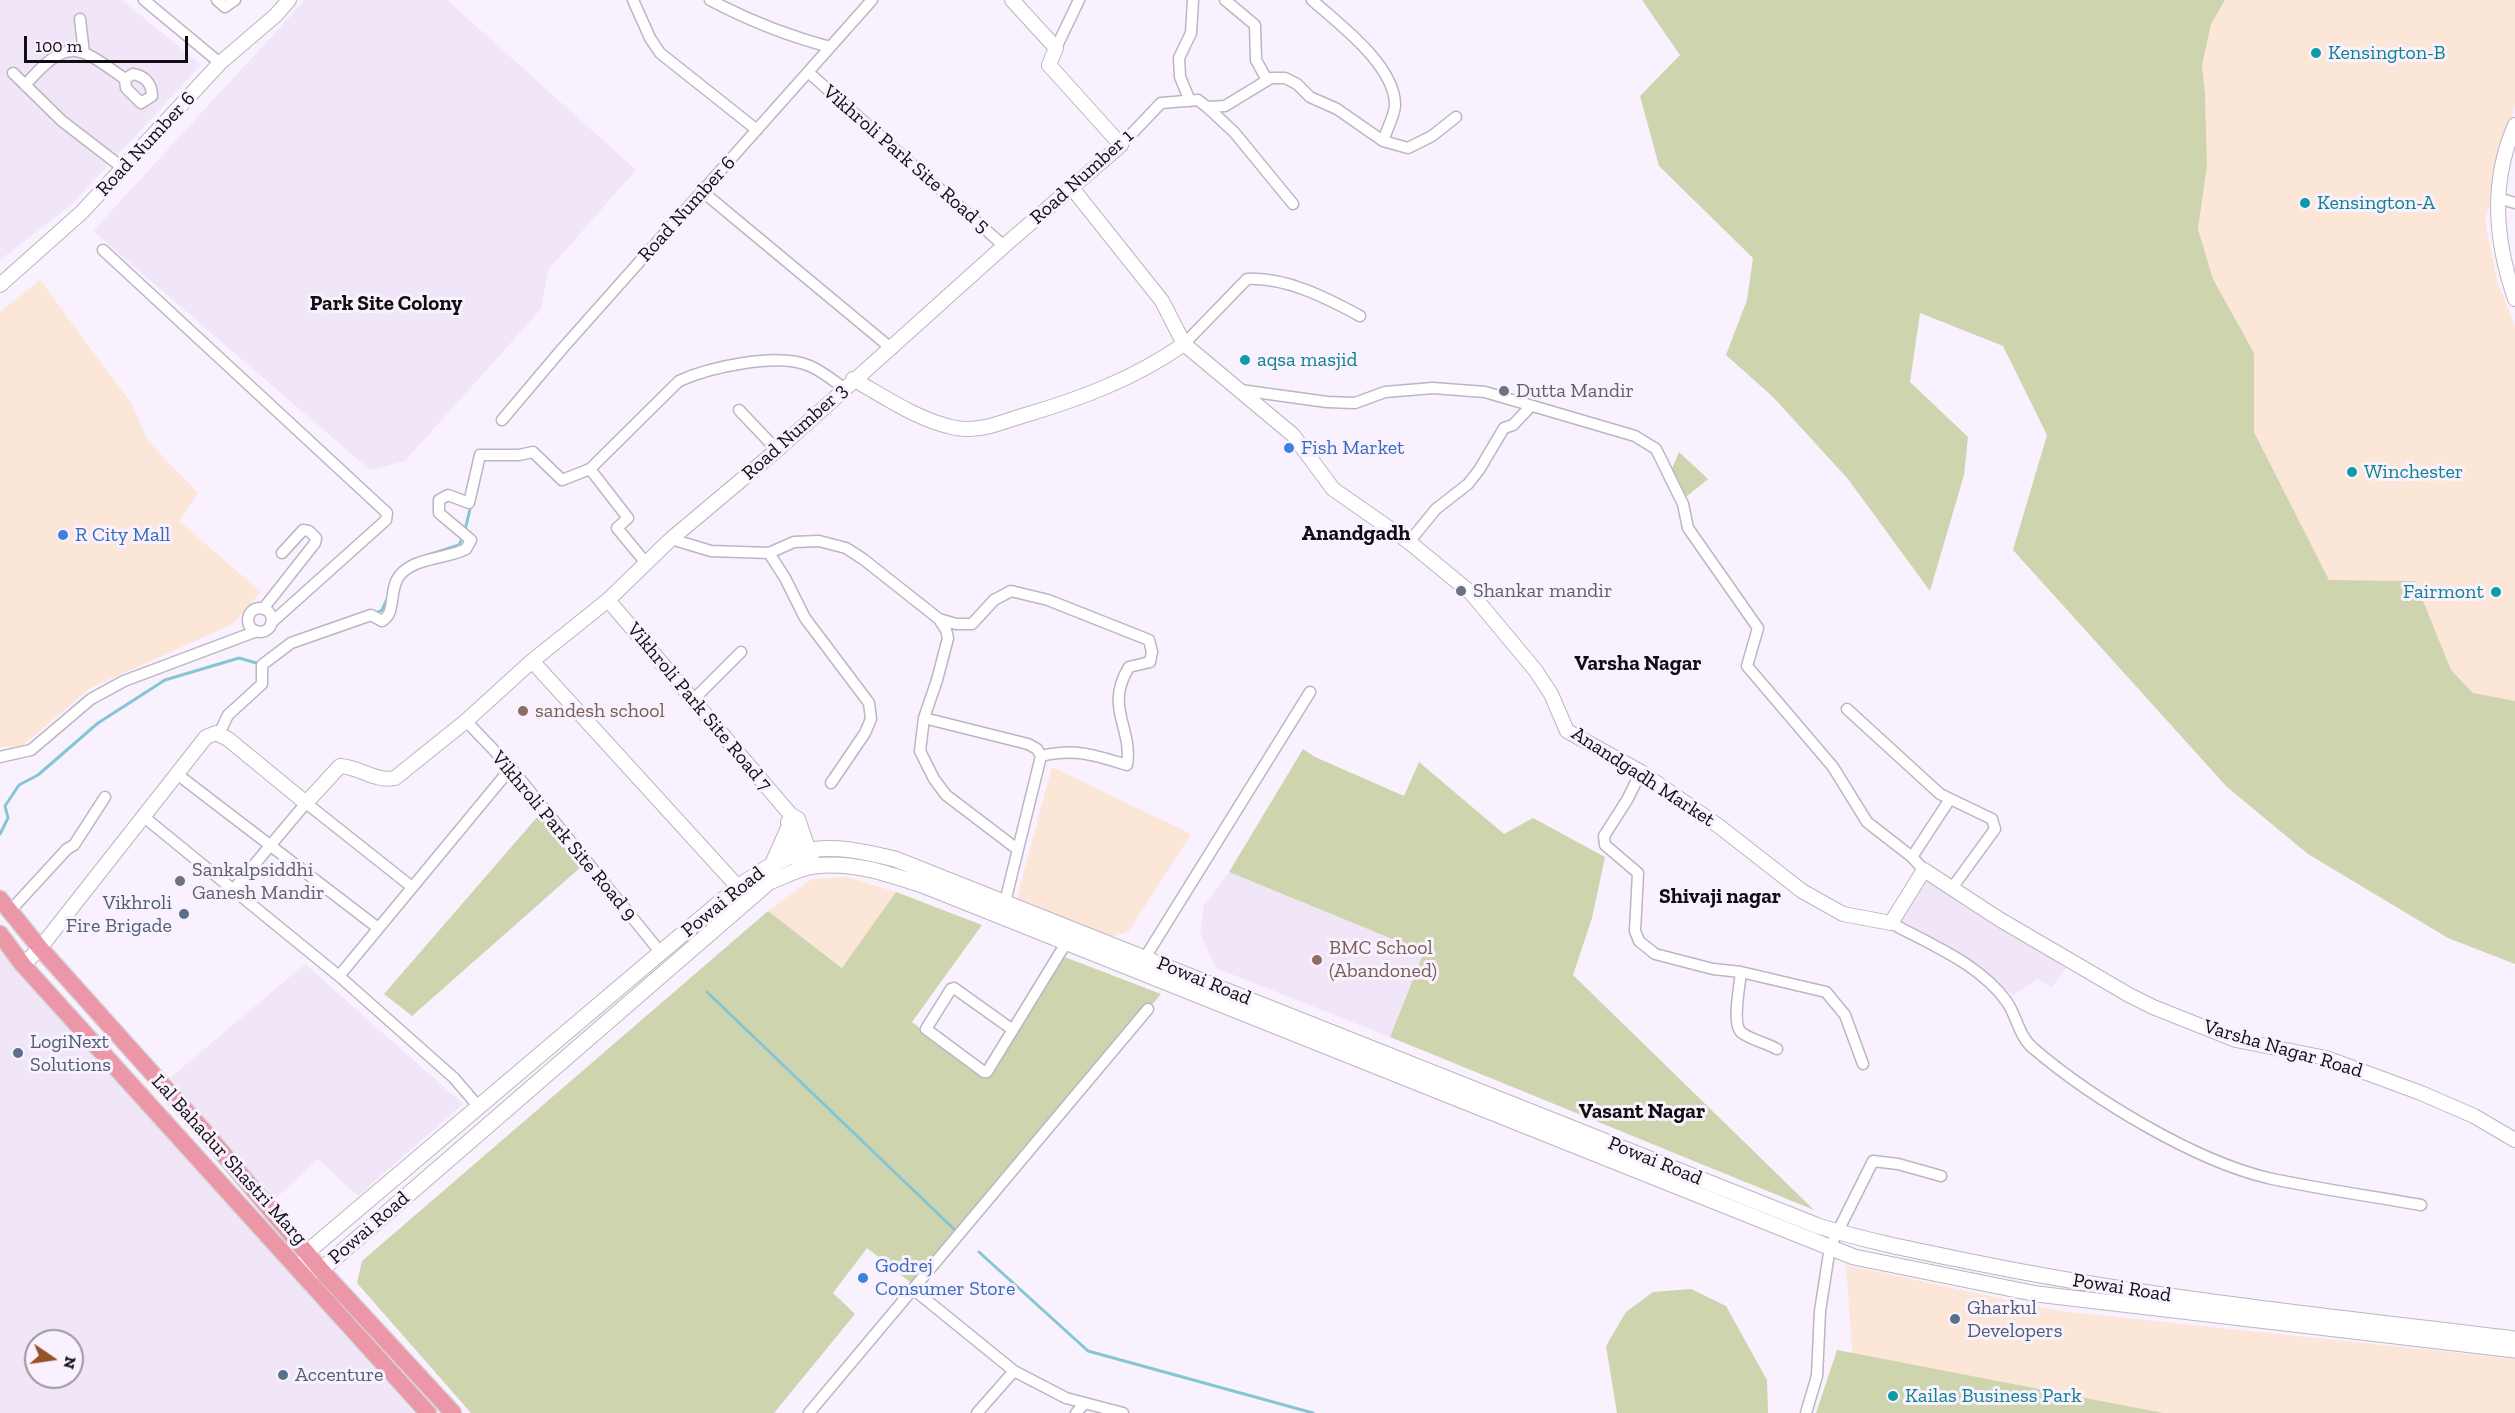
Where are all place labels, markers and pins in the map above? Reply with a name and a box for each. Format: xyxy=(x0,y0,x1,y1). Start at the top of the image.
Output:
place label: Kensington-B xyxy=(2328,41,2446,65)
marker: Kensington-B xyxy=(2309,46,2323,60)
place label: Kensington-A xyxy=(2317,191,2435,215)
marker: Kensington-A xyxy=(2298,196,2312,210)
place label: aqsa masjid xyxy=(1257,348,1358,372)
marker: aqsa masjid xyxy=(1238,353,1252,367)
place label: Dutta Mandir xyxy=(1516,379,1634,403)
marker: Dutta Mandir xyxy=(1497,384,1511,398)
place label: Fish Market xyxy=(1301,436,1405,460)
marker: Fish Market xyxy=(1282,441,1296,455)
place label: Winchester xyxy=(2364,460,2463,484)
marker: Winchester xyxy=(2345,465,2359,479)
place label: R City Mall xyxy=(75,523,170,547)
marker: R City Mall xyxy=(56,528,70,542)
place label: Shankar mandir xyxy=(1473,579,1612,603)
place label: Fairmont xyxy=(2403,580,2484,604)
marker: Shankar mandir xyxy=(1454,584,1468,598)
marker: Fairmont xyxy=(2489,585,2503,599)
place label: sandesh school xyxy=(535,699,665,723)
marker: sandesh school xyxy=(516,704,530,718)
place label: Sankalpsiddhi Ganesh Mandir xyxy=(192,858,324,905)
marker: Sankalpsiddhi Ganesh Mandir xyxy=(173,874,187,888)
place label: Vikhroli Fire Brigade xyxy=(66,891,172,938)
marker: Vikhroli Fire Brigade xyxy=(177,907,191,921)
place label: BMC School (Abandoned) xyxy=(1329,936,1437,983)
marker: BMC School (Abandoned) xyxy=(1310,953,1324,967)
place label: LogiNext Solutions xyxy=(30,1030,111,1077)
marker: LogiNext Solutions xyxy=(11,1046,25,1060)
place label: Godrej Consumer Store xyxy=(875,1254,1015,1301)
marker: Godrej Consumer Store xyxy=(856,1271,870,1285)
place label: Gharkul Developers xyxy=(1967,1296,2063,1343)
marker: Gharkul Developers xyxy=(1948,1312,1962,1326)
place label: Accenture xyxy=(295,1363,383,1387)
marker: Accenture xyxy=(276,1368,290,1382)
place label: Kailas Business Park xyxy=(1905,1384,2082,1408)
marker: Kailas Business Park xyxy=(1886,1389,1900,1403)

